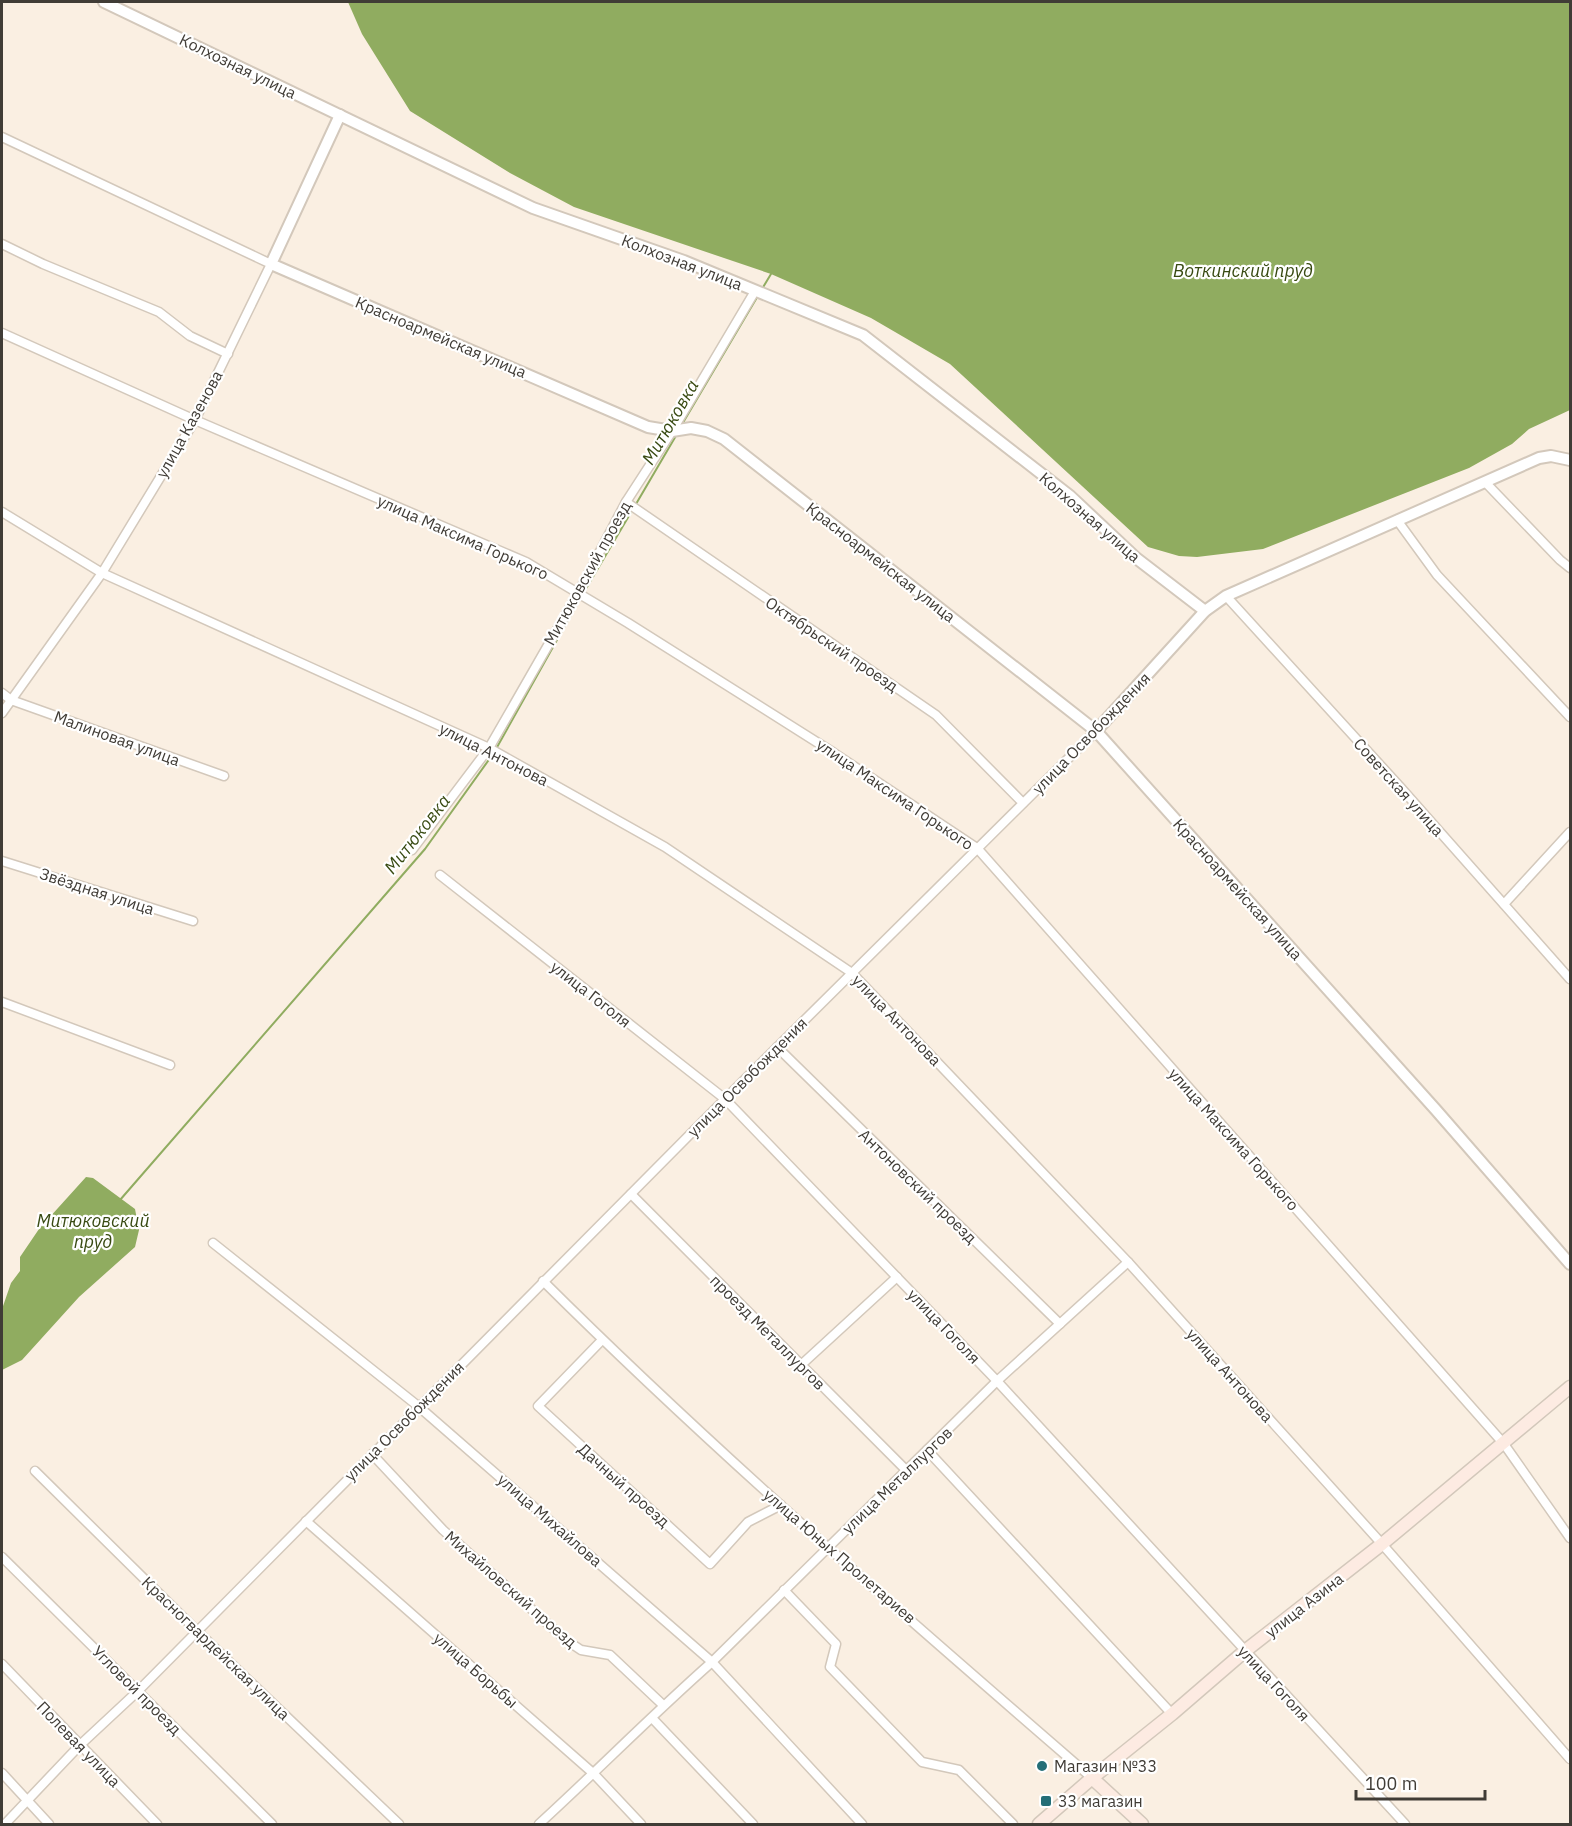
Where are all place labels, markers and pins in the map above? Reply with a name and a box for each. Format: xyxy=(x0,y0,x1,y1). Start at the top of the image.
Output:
place label: Магазин №33 xyxy=(1054,1756,1157,1776)
marker: Магазин №33 xyxy=(1035,1759,1049,1773)
place label: 33 магазин xyxy=(1058,1791,1143,1811)
marker: 33 магазин xyxy=(1039,1794,1053,1808)

